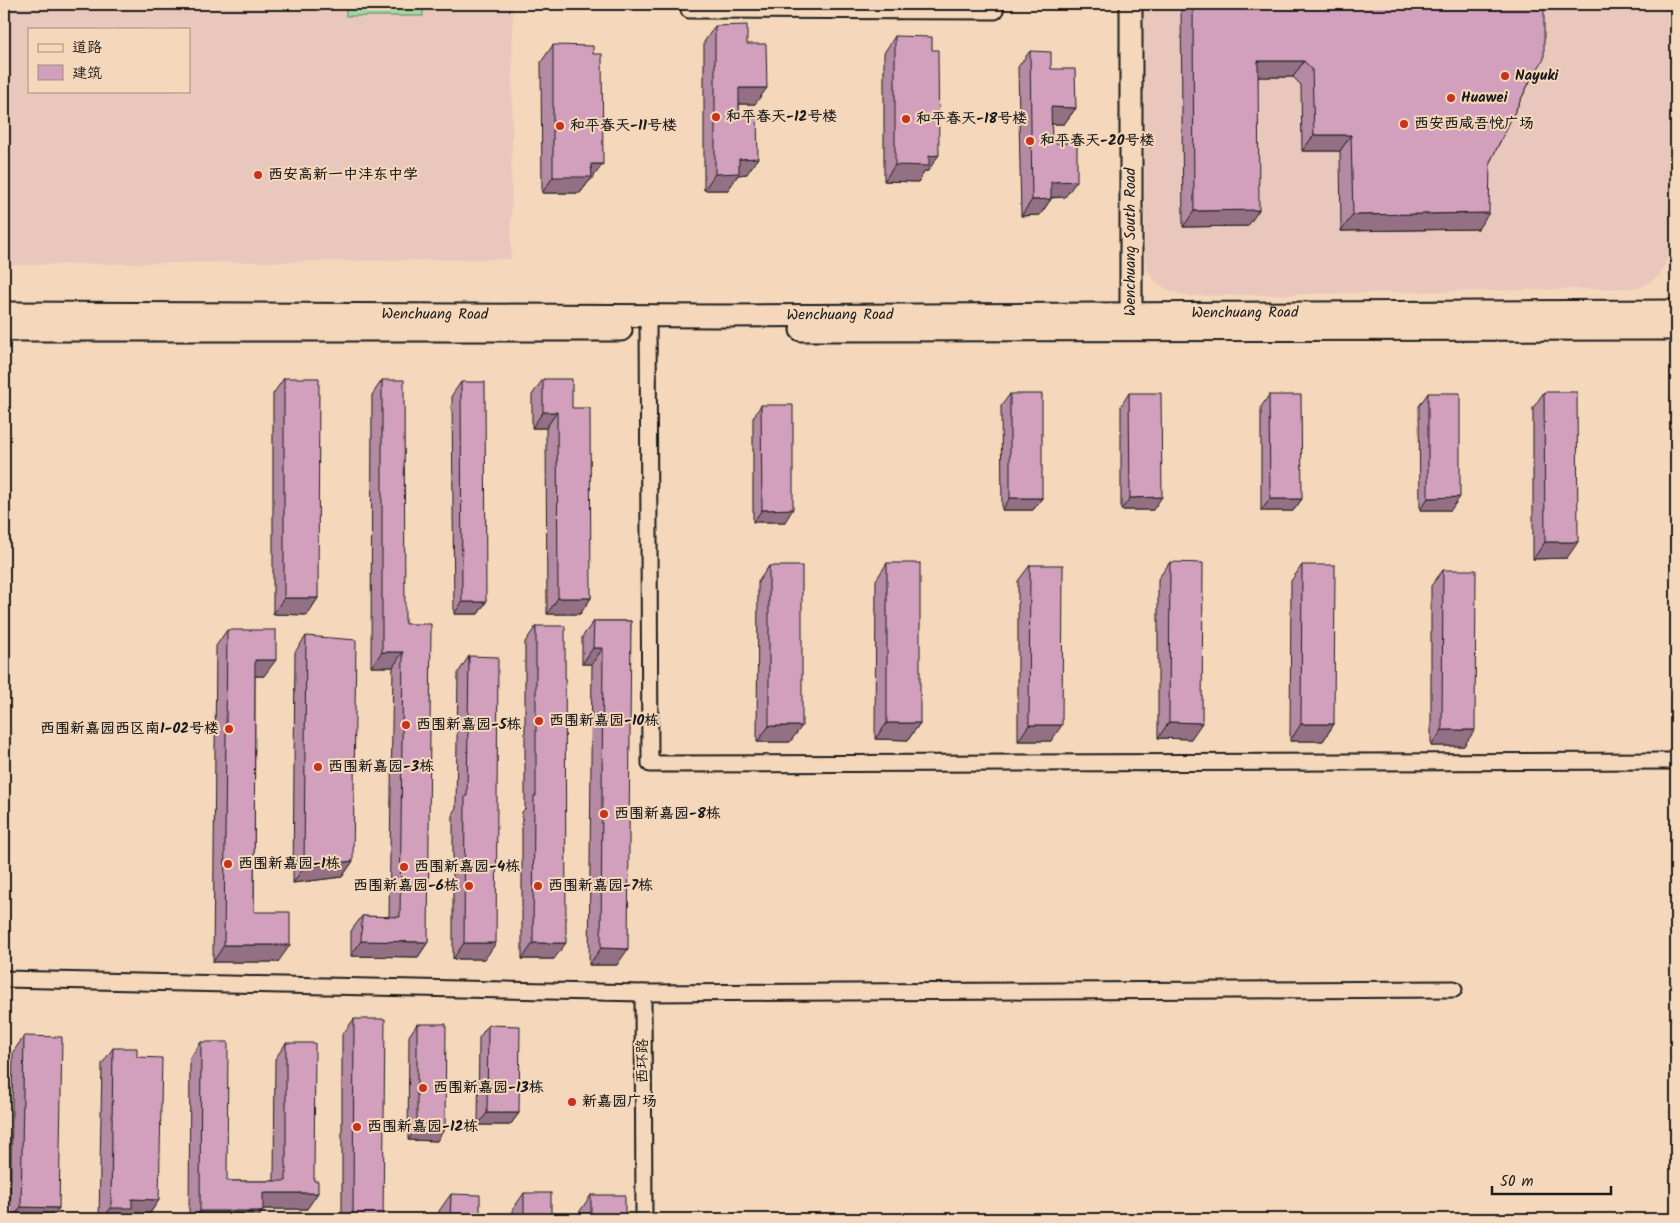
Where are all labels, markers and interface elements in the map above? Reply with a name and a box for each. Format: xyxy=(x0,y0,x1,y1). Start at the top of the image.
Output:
legend xyxy=(28,28,190,92)
text: 道路 xyxy=(72,36,102,60)
text: 建筑 xyxy=(72,62,102,86)
place label: Nayuki xyxy=(1515,64,1560,88)
marker: Nayuki xyxy=(1499,70,1511,82)
place label: Huawei xyxy=(1461,86,1509,110)
marker: Huawei xyxy=(1445,92,1457,104)
place label: 和平春天-12号楼 xyxy=(726,105,837,129)
place label: 和平春天-18号楼 xyxy=(916,107,1027,131)
marker: 和平春天-12号楼 xyxy=(710,111,722,123)
place label: 西安西咸吾悦广场 xyxy=(1414,112,1534,136)
marker: 和平春天-18号楼 xyxy=(900,113,912,125)
place label: 和平春天-11号楼 xyxy=(570,114,677,138)
marker: 西安西咸吾悦广场 xyxy=(1398,118,1410,130)
marker: 和平春天-11号楼 xyxy=(554,120,566,132)
place label: 和平春天-20号楼 xyxy=(1040,129,1154,153)
marker: 和平春天-20号楼 xyxy=(1024,135,1036,147)
place label: 西安高新一中沣东中学 xyxy=(268,163,418,187)
street label: Wenchuang South Road xyxy=(1119,167,1143,316)
marker: 西安高新一中沣东中学 xyxy=(252,169,264,181)
street label: Wenchuang Road xyxy=(1192,301,1299,326)
street label: Wenchuang Road xyxy=(382,303,489,327)
street label: Wenchuang Road xyxy=(787,303,894,328)
place label: 西围新嘉园-10栋 xyxy=(549,709,659,733)
place label: 西围新嘉园-5栋 xyxy=(416,713,522,737)
marker: 西围新嘉园-10栋 xyxy=(533,715,545,727)
place label: 西围新嘉园西区南1-02号楼 xyxy=(40,717,219,741)
marker: 西围新嘉园-5栋 xyxy=(400,719,412,731)
marker: 西围新嘉园西区南1-02号楼 xyxy=(223,723,235,735)
place label: 西围新嘉园-3栋 xyxy=(328,755,434,779)
marker: 西围新嘉园-3栋 xyxy=(312,761,324,773)
place label: 西围新嘉园-8栋 xyxy=(614,802,721,826)
marker: 西围新嘉园-8栋 xyxy=(598,808,610,820)
place label: 西围新嘉园-1栋 xyxy=(238,852,341,876)
place label: 西围新嘉园-4栋 xyxy=(414,855,520,879)
marker: 西围新嘉园-1栋 xyxy=(222,858,234,870)
marker: 西围新嘉园-4栋 xyxy=(398,861,410,873)
place label: 西围新嘉园-6栋 xyxy=(353,874,459,898)
place label: 西围新嘉园-7栋 xyxy=(548,874,653,898)
marker: 西围新嘉园-6栋 xyxy=(463,880,475,892)
marker: 西围新嘉园-7栋 xyxy=(532,880,544,892)
street label: 西环路 xyxy=(631,1038,655,1084)
place label: 西围新嘉园-13栋 xyxy=(433,1076,544,1100)
marker: 西围新嘉园-13栋 xyxy=(417,1082,429,1094)
place label: 新嘉园广场 xyxy=(582,1090,657,1114)
marker: 新嘉园广场 xyxy=(566,1096,578,1108)
place label: 西围新嘉园-12栋 xyxy=(367,1115,478,1139)
marker: 西围新嘉园-12栋 xyxy=(351,1121,363,1133)
scale bar xyxy=(1492,1163,1611,1195)
text: 50 m xyxy=(1500,1170,1534,1194)

